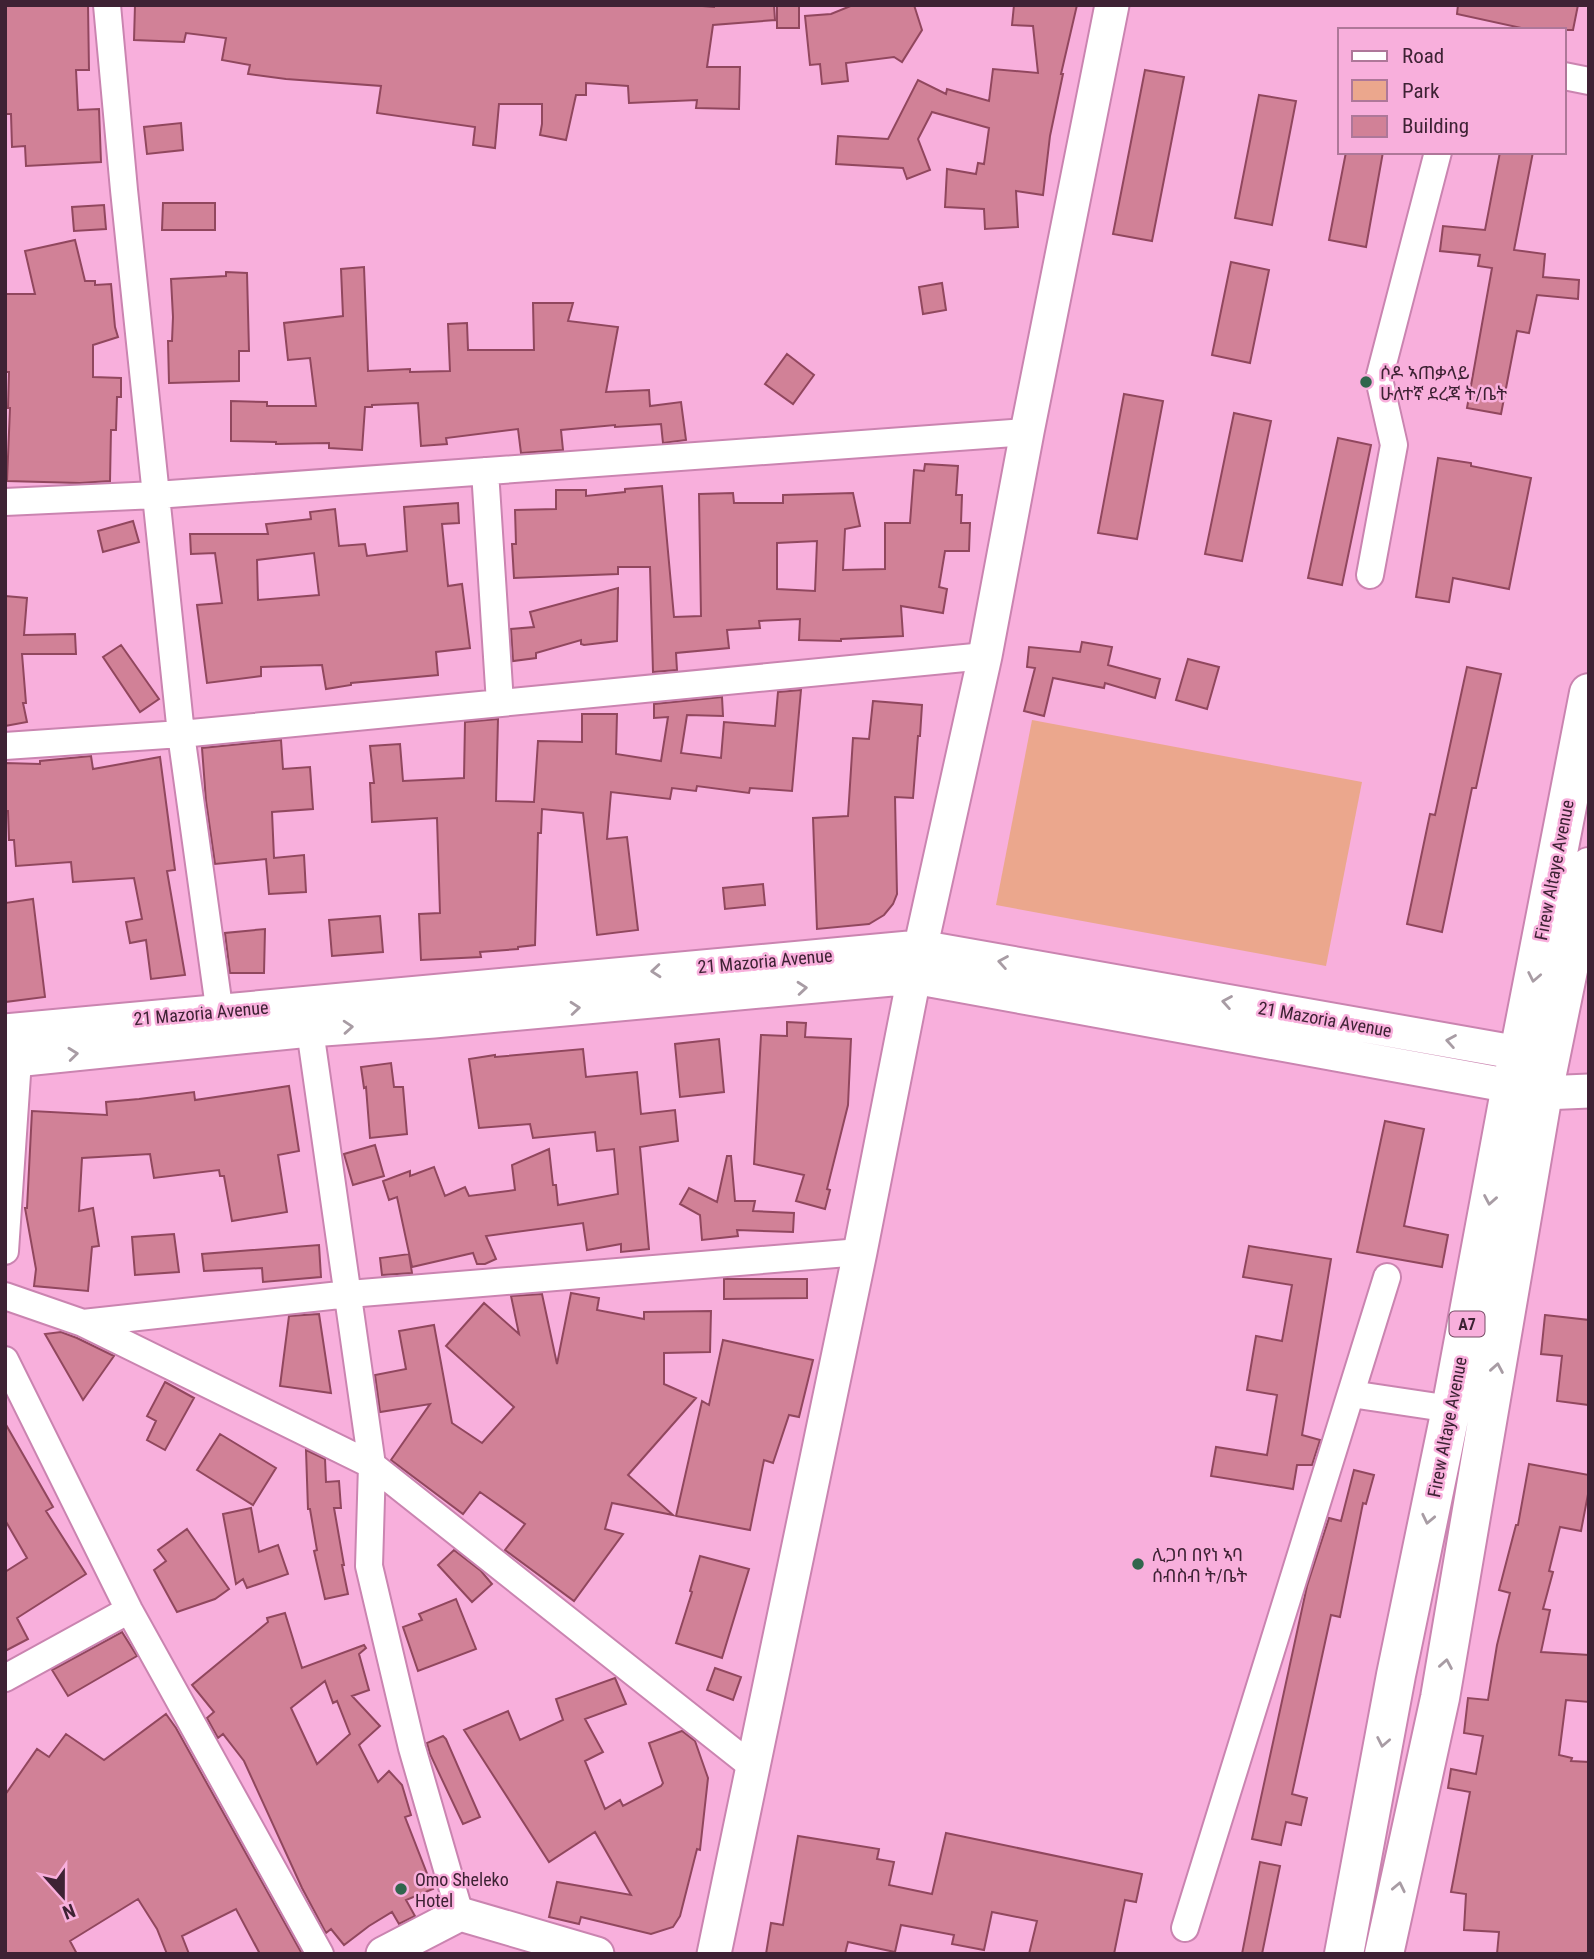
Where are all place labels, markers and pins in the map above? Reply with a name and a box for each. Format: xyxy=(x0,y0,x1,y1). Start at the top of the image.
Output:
place label: ሶዶ ኣጠቃላይ ሁለተኛ ደረጃ ት/ቤት xyxy=(1380,362,1507,404)
marker: ሶዶ ኣጠቃላይ ሁለተኛ ደረጃ ት/ቤት xyxy=(1358,374,1374,390)
place label: ሊጋባ በየነ ኣባ ሰብስብ ት/ቤት xyxy=(1152,1544,1248,1586)
marker: ሊጋባ በየነ ኣባ ሰብስብ ት/ቤት xyxy=(1130,1556,1146,1572)
place label: Omo Sheleko Hotel xyxy=(415,1869,509,1911)
marker: Omo Sheleko Hotel xyxy=(393,1881,409,1897)

